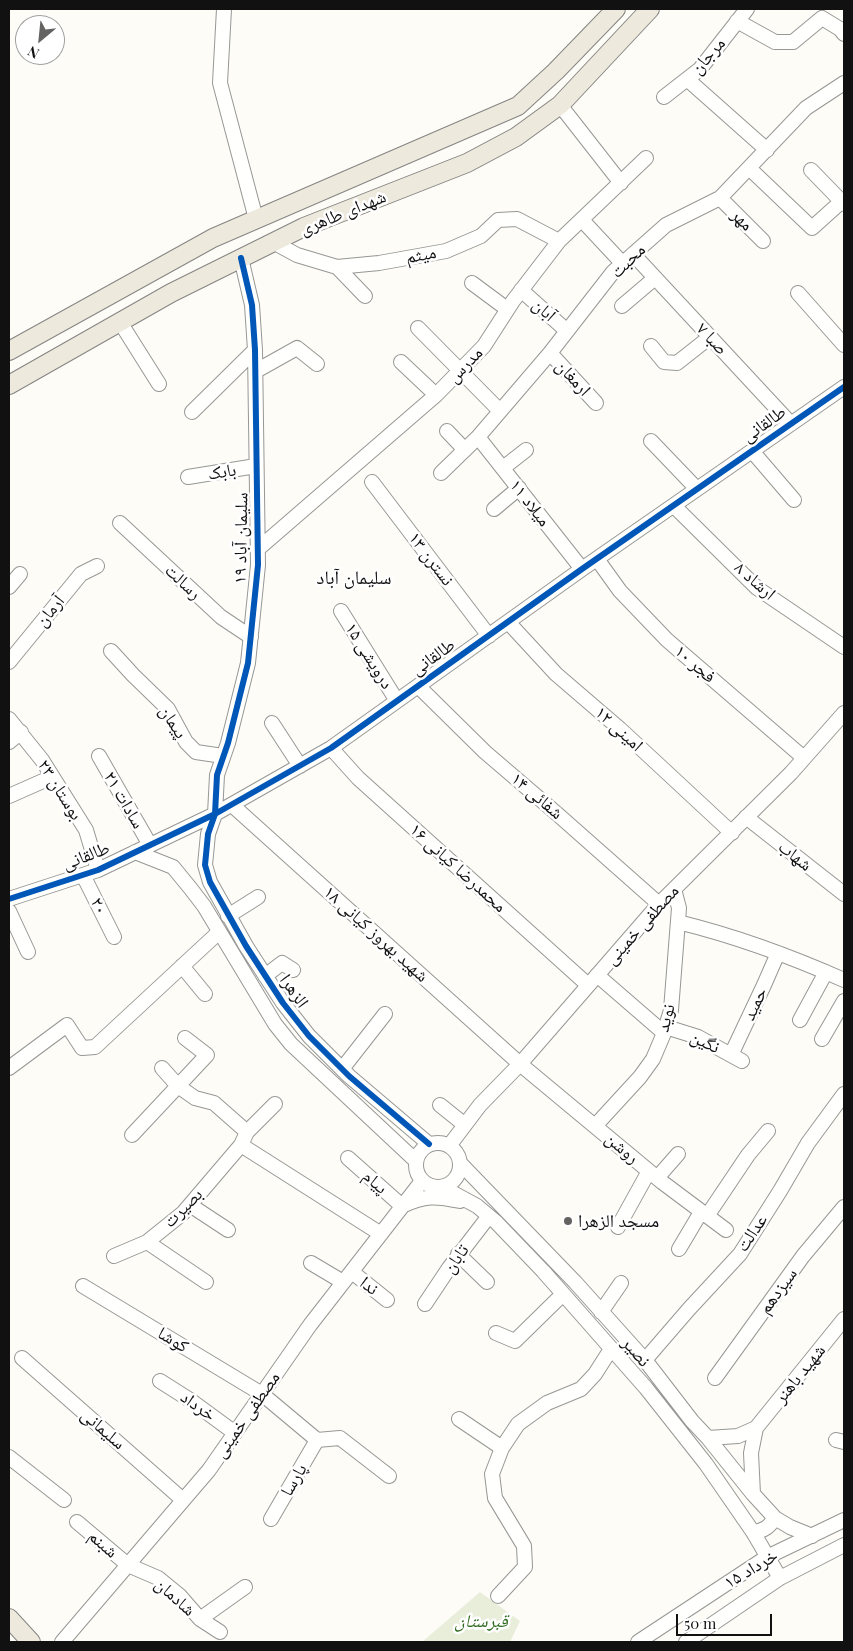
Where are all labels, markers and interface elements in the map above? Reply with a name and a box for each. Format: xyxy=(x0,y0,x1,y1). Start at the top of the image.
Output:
north arrow xyxy=(15,15,65,65)
street label: مرجان xyxy=(686,33,730,79)
text: N xyxy=(24,42,42,64)
street label: شهدای طاهری xyxy=(297,186,389,240)
street label: مهر xyxy=(726,204,758,236)
street label: محبت xyxy=(606,239,650,283)
street label: میثم xyxy=(404,241,438,269)
street label: آبان xyxy=(528,294,560,326)
street label: صبا ۷ xyxy=(692,318,732,360)
street label: مدرس xyxy=(443,342,487,388)
street label: ارمغان xyxy=(551,355,595,401)
street label: طالقانی xyxy=(738,401,790,447)
street label: بابک xyxy=(206,459,238,485)
street label: میلاد ۱۱ xyxy=(505,475,555,531)
street label: سلیمان آباد ۱۹ xyxy=(229,492,253,584)
street label: نسترن ۱۳ xyxy=(404,528,458,590)
street label: ارشاد ۸ xyxy=(730,557,780,605)
street label: رسالت xyxy=(160,560,206,604)
district label: سلیمان آباد xyxy=(317,567,391,589)
street label: آرمان xyxy=(31,591,69,631)
street label: درویشی ۱۵ xyxy=(340,619,398,693)
street label: طالقانی xyxy=(407,634,459,680)
street label: فجر ۱۰ xyxy=(670,640,720,688)
street label: پیمان xyxy=(154,701,192,743)
street label: امینی ۱۲ xyxy=(591,702,647,756)
street label: بوستان ۲۳ xyxy=(33,756,87,824)
street label: سادات ۲۱ xyxy=(99,767,149,833)
street label: شفائی ۱۴ xyxy=(507,768,567,824)
street label: محمدرضا کیانی ۱۶ xyxy=(405,819,511,917)
street label: شهاب xyxy=(774,836,816,876)
street label: طالقانی xyxy=(59,837,113,875)
street label: مصطفی خمینی xyxy=(600,880,684,970)
street label: شهید بهروز کیانی ۱۸ xyxy=(319,881,433,987)
street label: ۲۰ xyxy=(86,894,112,918)
street label: الزهرا xyxy=(275,970,313,1012)
street label: حمید xyxy=(738,984,772,1024)
street label: نوید xyxy=(652,1002,680,1034)
street label: نگین xyxy=(687,1026,723,1058)
street label: روشن xyxy=(601,1128,643,1168)
street label: پیام xyxy=(358,1165,392,1199)
street label: بصیرت xyxy=(159,1184,207,1232)
place label: مسجد الزهرا xyxy=(578,1210,659,1232)
street label: عدالت xyxy=(732,1210,772,1256)
marker: مسجد الزهرا xyxy=(562,1215,574,1227)
street label: تابان xyxy=(438,1240,474,1278)
street label: سیزدهم xyxy=(754,1264,802,1318)
street label: ندا xyxy=(355,1272,383,1300)
street label: کوشا xyxy=(154,1322,192,1358)
street label: نصیر xyxy=(617,1333,655,1371)
street label: شهید باهنر xyxy=(770,1340,830,1408)
street label: مصطفی خمینی xyxy=(209,1368,285,1462)
street label: خرداد xyxy=(176,1386,220,1426)
street label: سلیمانی xyxy=(76,1404,130,1454)
street label: پارسا xyxy=(276,1460,312,1500)
street label: شبنم xyxy=(84,1525,122,1563)
street label: ۱۵ خرداد xyxy=(720,1545,782,1593)
street label: شادمان xyxy=(150,1573,200,1621)
scale bar xyxy=(678,1604,774,1636)
park label: قبرستان xyxy=(454,1610,508,1632)
text: 50 m xyxy=(684,1613,716,1633)

